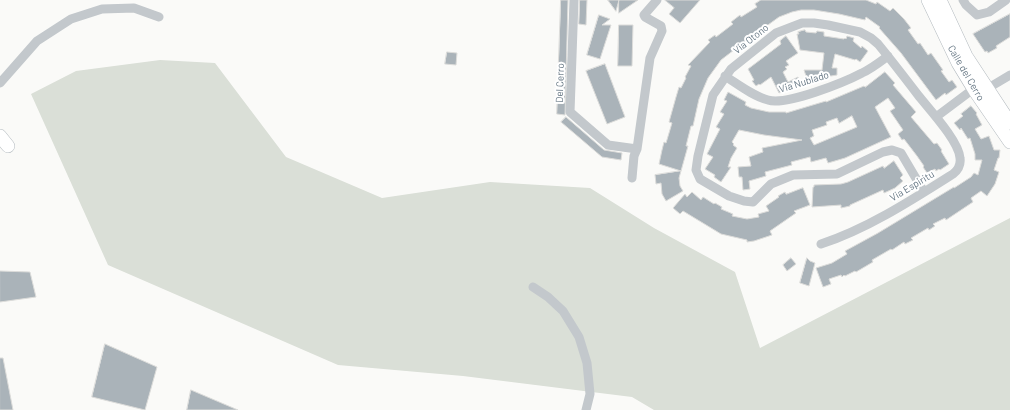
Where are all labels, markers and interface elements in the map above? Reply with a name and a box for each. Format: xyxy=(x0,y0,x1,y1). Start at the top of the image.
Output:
street label: Via Otono xyxy=(731,22,771,56)
street label: Calle del Cerro xyxy=(945,43,987,103)
street label: Del Cerro xyxy=(553,63,567,103)
street label: Via Nublado xyxy=(778,69,830,95)
street label: Via Espiritu xyxy=(888,168,936,204)

